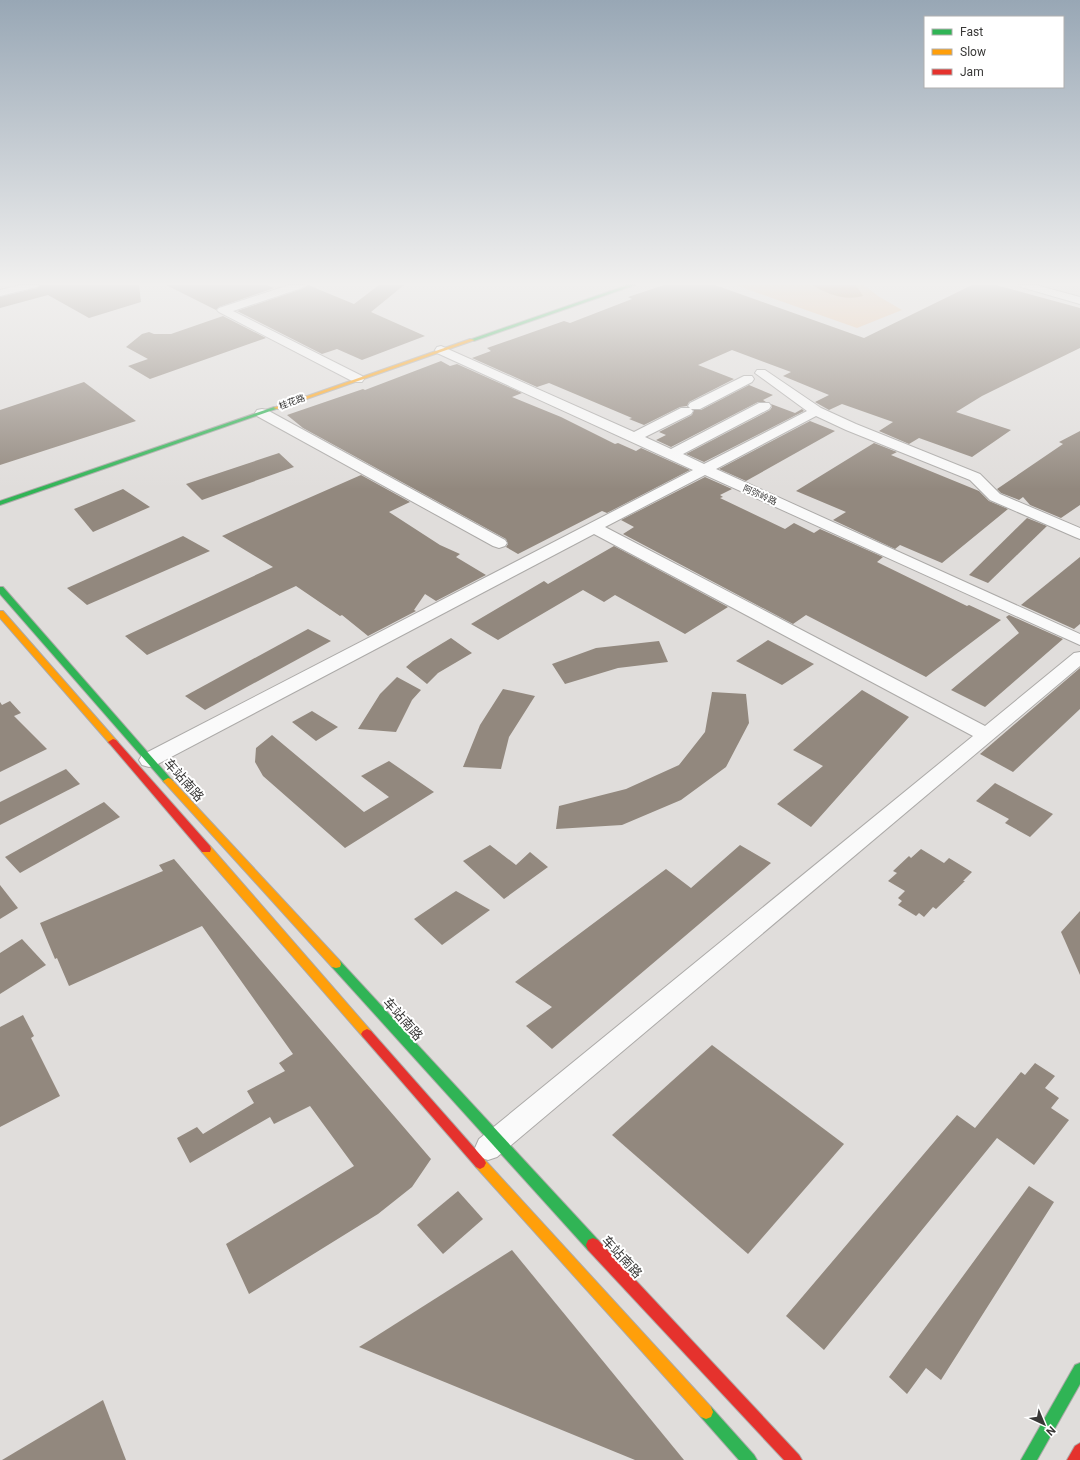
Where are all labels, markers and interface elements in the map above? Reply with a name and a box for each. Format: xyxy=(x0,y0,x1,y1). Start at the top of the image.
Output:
legend xyxy=(924,16,1064,88)
text: Fast xyxy=(960,25,983,39)
text: Slow xyxy=(960,45,986,59)
text: Jam xyxy=(960,65,984,79)
street label: 桂花路 xyxy=(278,393,306,411)
street label: 阿弥岭路 xyxy=(742,482,779,507)
street label: 车站南路 xyxy=(161,756,207,804)
street label: 车站南路 xyxy=(380,995,426,1043)
street label: 车站南路 xyxy=(599,1233,645,1281)
north arrow xyxy=(1024,1404,1064,1444)
text: N xyxy=(1043,1423,1058,1438)

